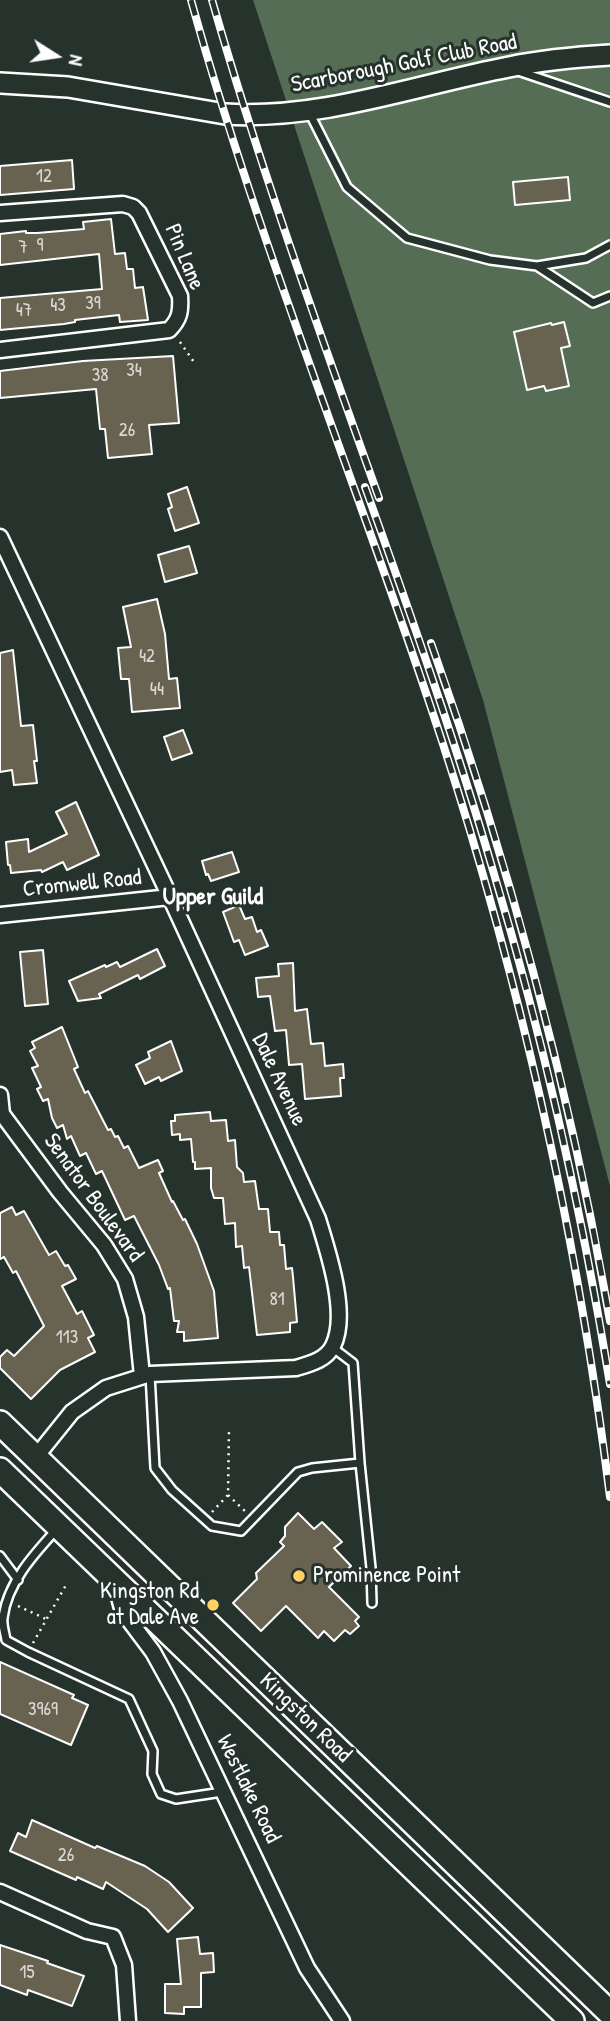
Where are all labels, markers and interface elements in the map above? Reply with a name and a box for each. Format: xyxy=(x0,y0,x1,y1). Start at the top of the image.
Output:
north arrow xyxy=(21,21,91,91)
street label: Scarborough Golf Club Road xyxy=(289,29,519,99)
text: N xyxy=(63,53,90,68)
house number: 12 xyxy=(36,166,52,188)
street label: Pin Lane xyxy=(158,220,210,294)
house number: 9 xyxy=(37,235,43,257)
house number: 7 xyxy=(18,237,28,259)
house number: 39 xyxy=(85,293,101,315)
house number: 43 xyxy=(50,295,66,317)
house number: 47 xyxy=(16,300,32,322)
house number: 34 xyxy=(126,360,142,382)
house number: 38 xyxy=(92,365,108,387)
house number: 26 xyxy=(119,420,135,442)
house number: 42 xyxy=(139,646,155,668)
house number: 44 xyxy=(150,679,164,701)
street label: Cromwell Road xyxy=(21,864,143,904)
district label: Upper Guild xyxy=(163,884,263,912)
street label: Dale Avenue xyxy=(246,1029,312,1131)
street label: Senator Boulevard xyxy=(37,1128,149,1268)
house number: 81 xyxy=(269,1289,285,1311)
house number: 113 xyxy=(56,1327,78,1349)
place label: Prominence Point xyxy=(313,1562,460,1590)
marker: Prominence Point xyxy=(291,1568,307,1584)
place label: Kingston Rd at Dale Ave xyxy=(100,1578,199,1632)
marker: Kingston Rd at Dale Ave xyxy=(205,1597,221,1613)
street label: Kingston Road xyxy=(253,1667,357,1769)
house number: 3969 xyxy=(28,1699,58,1721)
street label: Westlake Road xyxy=(210,1730,286,1848)
house number: 26 xyxy=(58,1845,74,1867)
house number: 15 xyxy=(20,1962,34,1984)

